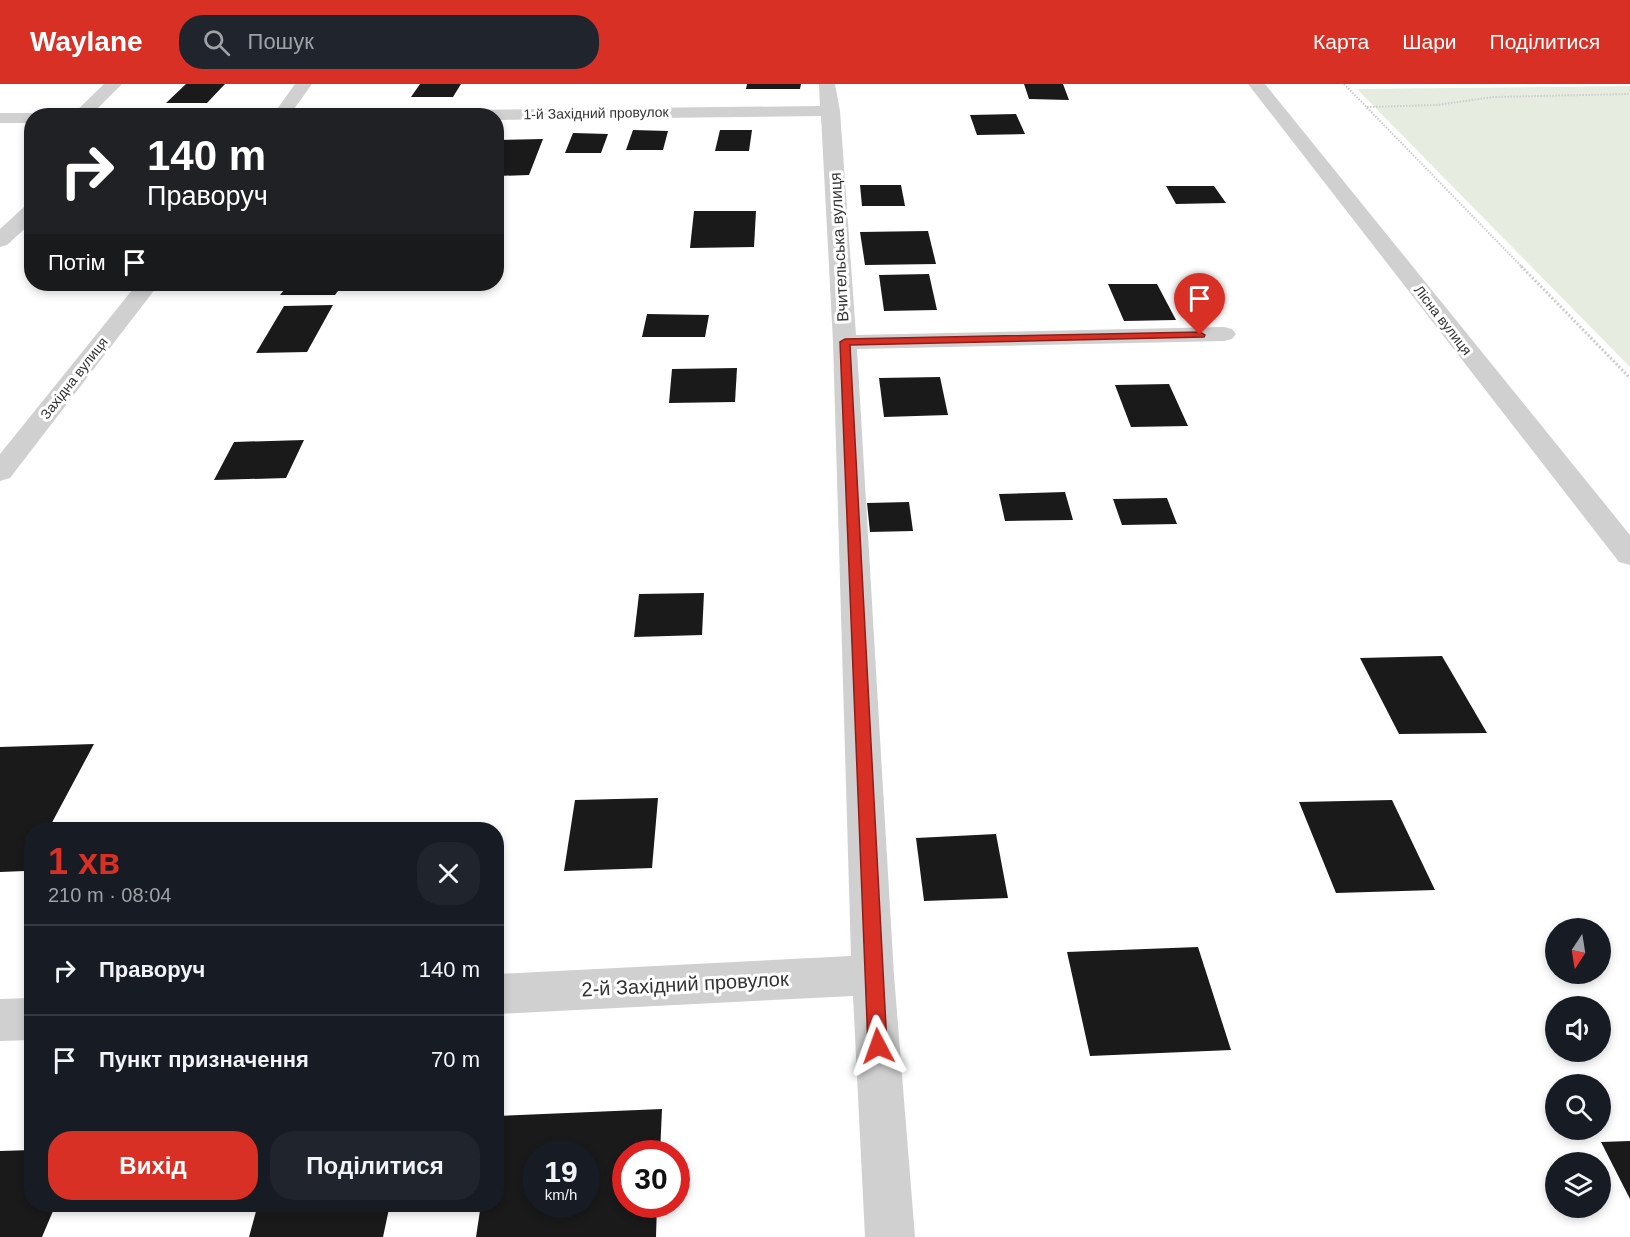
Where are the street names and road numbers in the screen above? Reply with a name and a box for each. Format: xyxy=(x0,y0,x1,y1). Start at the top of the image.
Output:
street label: 1-й Західний провулок xyxy=(523,104,670,122)
street label: Вчительська вулиця xyxy=(827,172,851,322)
street label: Лісна вулиця xyxy=(1411,282,1475,358)
street label: Західна вулиця xyxy=(37,334,111,422)
street label: 2-й Західний провулок xyxy=(581,968,789,1000)

